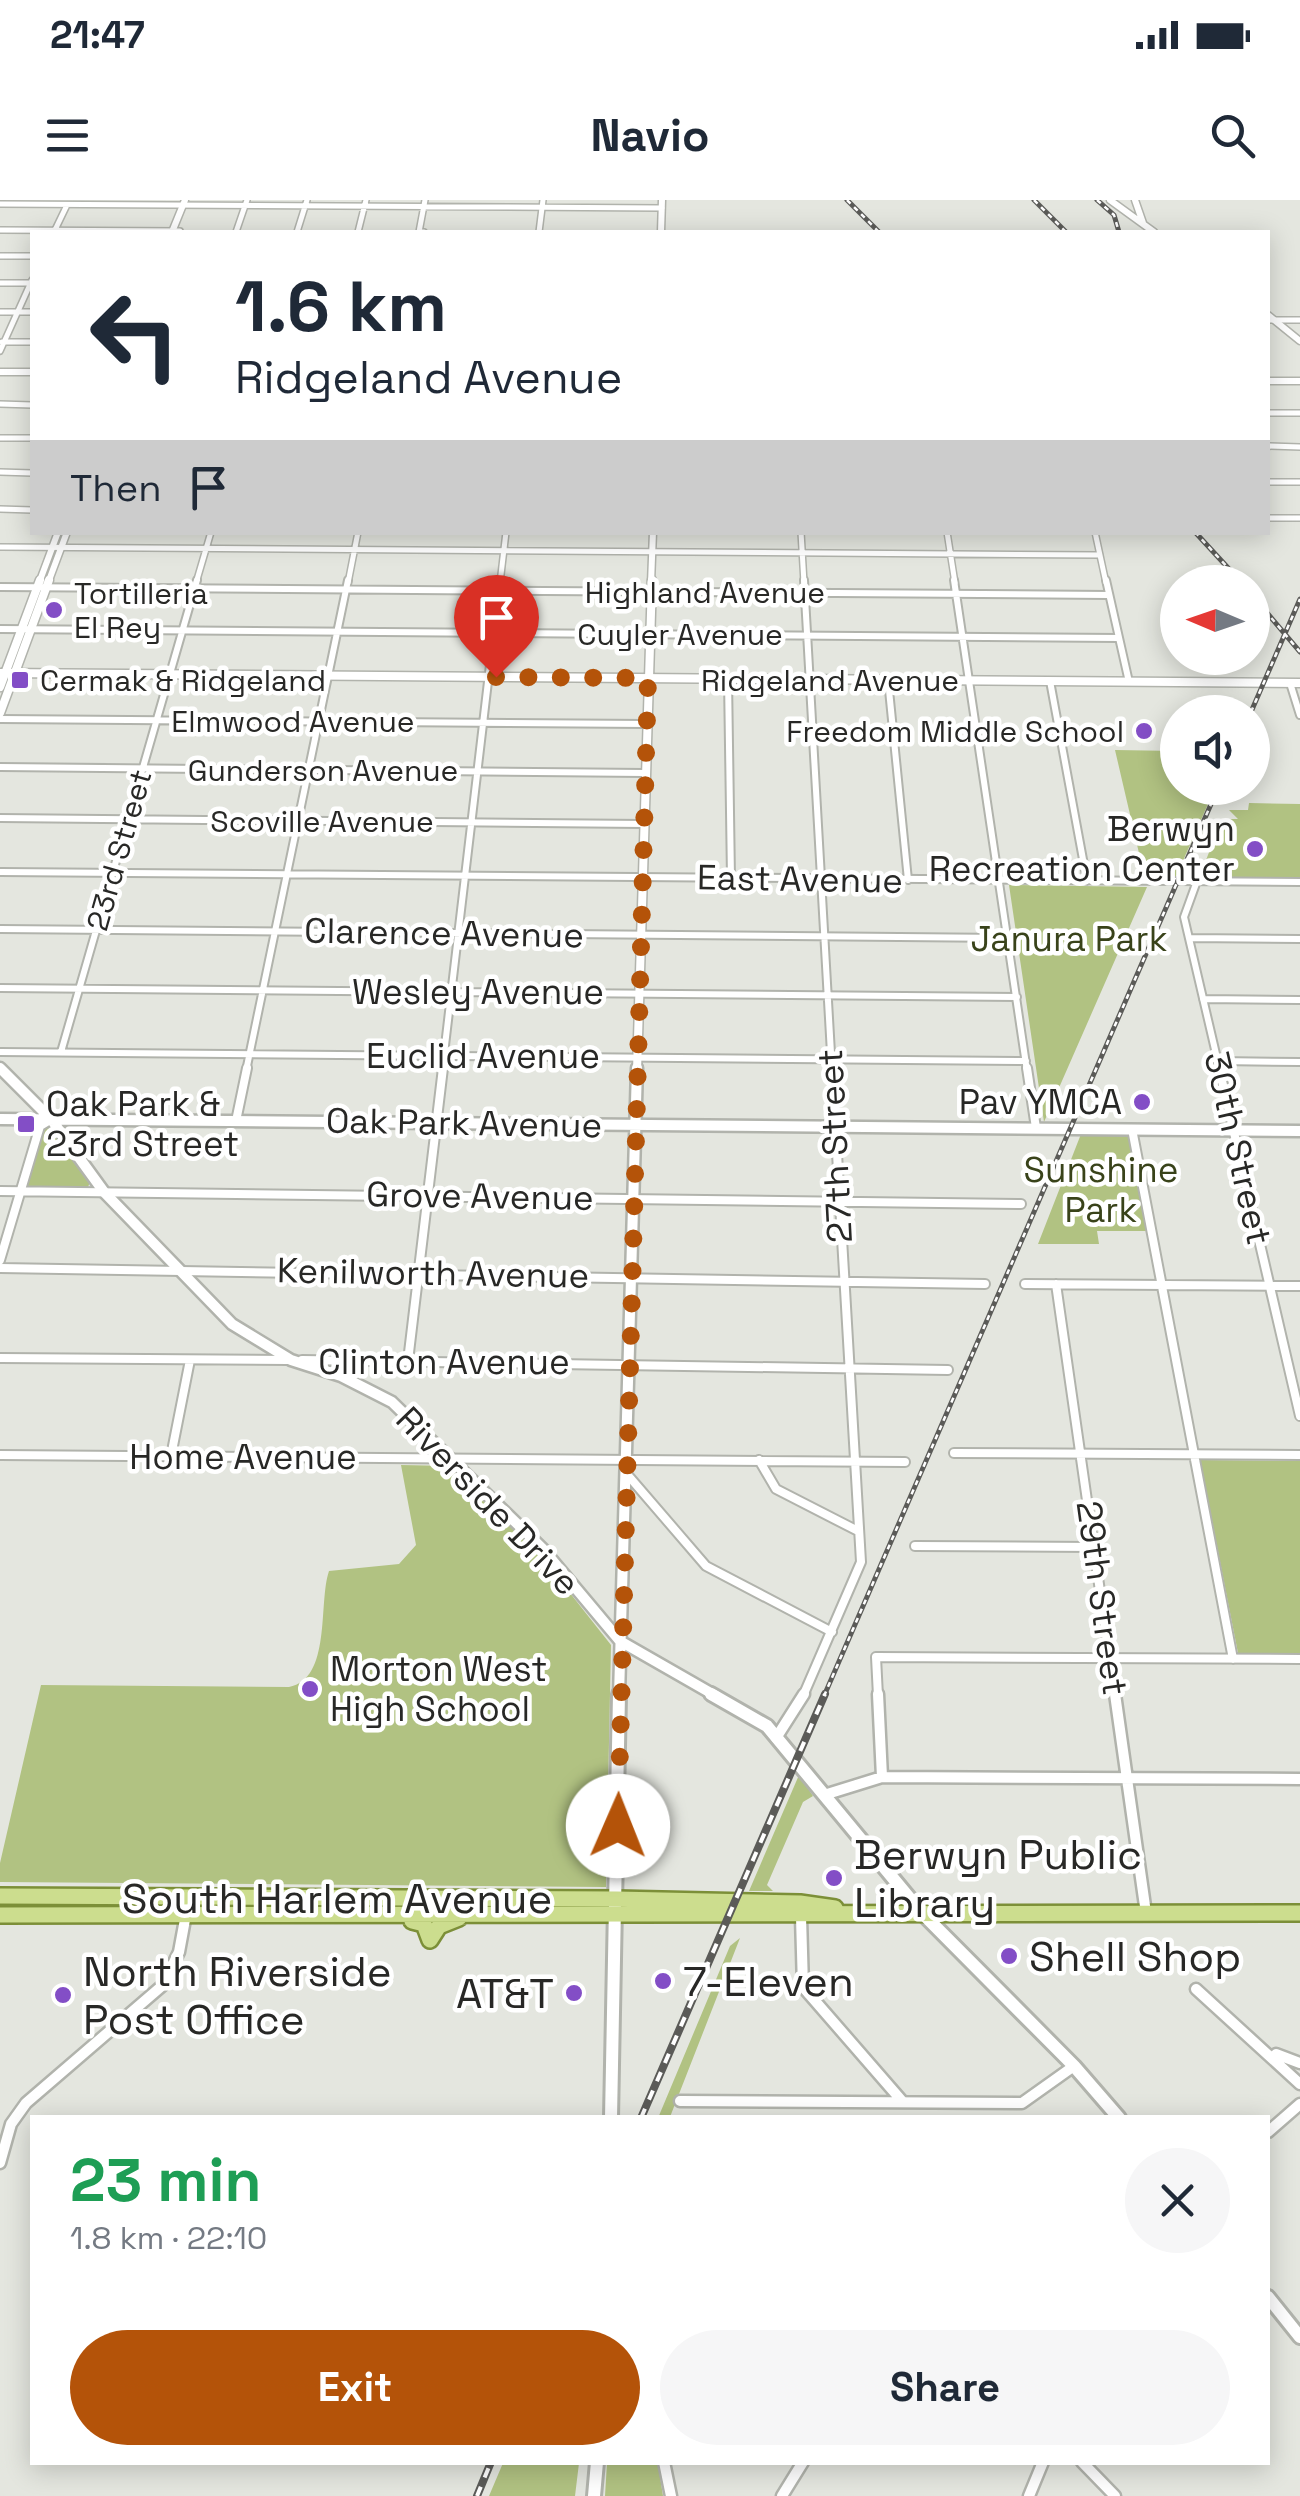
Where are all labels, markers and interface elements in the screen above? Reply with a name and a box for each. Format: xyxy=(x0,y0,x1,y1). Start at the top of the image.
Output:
text: 21:47 xyxy=(50,11,145,59)
text: Navio xyxy=(590,107,710,164)
icon: menu xyxy=(40,108,95,163)
icon: search xyxy=(1205,108,1260,163)
text: 1.6 km xyxy=(235,262,447,351)
icon: left xyxy=(70,270,200,400)
text: Ridgeland Avenue xyxy=(235,349,622,406)
icon: arrive xyxy=(181,460,236,515)
text: Then xyxy=(70,464,161,512)
north arrow xyxy=(1160,565,1270,675)
map controls xyxy=(1160,565,1270,805)
street label: Highland Avenue xyxy=(585,573,825,612)
place label: Tortilleria El Rey xyxy=(74,574,208,647)
pin xyxy=(454,575,539,678)
icon: arrive xyxy=(469,590,524,645)
marker: Tortilleria El Rey xyxy=(43,599,65,621)
street label: Cuyler Avenue xyxy=(577,615,783,654)
place label: Cermak & Ridgeland xyxy=(40,661,326,700)
street label: Ridgeland Avenue xyxy=(701,661,959,700)
marker: Cermak & Ridgeland xyxy=(9,669,31,691)
button: sound xyxy=(1160,695,1270,805)
street label: Elmwood Avenue xyxy=(171,702,415,741)
place label: Freedom Middle School xyxy=(786,712,1124,751)
marker: Freedom Middle School xyxy=(1133,720,1155,742)
street label: Gunderson Avenue xyxy=(188,751,458,790)
street label: 23rd Street xyxy=(77,765,161,935)
street label: Scoville Avenue xyxy=(210,802,434,841)
place label: Berwyn Recreation Center xyxy=(929,807,1235,891)
marker: Berwyn Recreation Center xyxy=(1244,838,1266,860)
street label: East Avenue xyxy=(697,855,903,903)
street label: Clarence Avenue xyxy=(304,909,584,957)
park label: Janura Park xyxy=(970,917,1168,961)
street label: Wesley Avenue xyxy=(352,970,604,1014)
street label: Euclid Avenue xyxy=(366,1034,600,1078)
street label: 30th Street xyxy=(1194,1047,1282,1249)
street label: 27th Street xyxy=(808,1048,862,1244)
place label: Pav YMCA xyxy=(959,1080,1122,1124)
place label: Oak Park & 23rd Street xyxy=(46,1082,239,1166)
marker: Pav YMCA xyxy=(1131,1091,1153,1113)
street label: Oak Park Avenue xyxy=(325,1099,603,1147)
marker: Oak Park & 23rd Street xyxy=(15,1113,37,1135)
park label: Sunshine Park xyxy=(1024,1148,1178,1232)
street label: Grove Avenue xyxy=(366,1172,594,1220)
street label: Kenilworth Avenue xyxy=(277,1248,589,1298)
street label: Clinton Avenue xyxy=(318,1340,570,1384)
street label: Riverside Drive xyxy=(387,1397,589,1605)
street label: Home Avenue xyxy=(129,1435,357,1479)
street label: 29th Street xyxy=(1067,1498,1137,1698)
place label: Morton West High School xyxy=(330,1647,547,1731)
marker: Morton West High School xyxy=(299,1678,321,1700)
position arrow xyxy=(566,1774,670,1878)
place label: Berwyn Public Library xyxy=(854,1828,1142,1929)
marker: Berwyn Public Library xyxy=(823,1867,845,1889)
street label: South Harlem Avenue xyxy=(122,1872,552,1925)
place label: Shell Shop xyxy=(1029,1930,1241,1983)
place label: North Riverside Post Office xyxy=(83,1945,392,2046)
marker: Shell Shop xyxy=(998,1945,1020,1967)
place label: 7-Eleven xyxy=(683,1955,854,2008)
place label: AT&T xyxy=(456,1967,554,2020)
marker: 7-Eleven xyxy=(652,1970,674,1992)
marker: AT&T xyxy=(563,1982,585,2004)
marker: North Riverside Post Office xyxy=(52,1984,74,2006)
text: 23 min xyxy=(70,2142,262,2219)
button: close xyxy=(1125,2148,1230,2253)
text: 1.8 km · 22:10 xyxy=(70,2218,267,2258)
button: Exit xyxy=(70,2330,640,2445)
button: Share xyxy=(660,2330,1230,2445)

